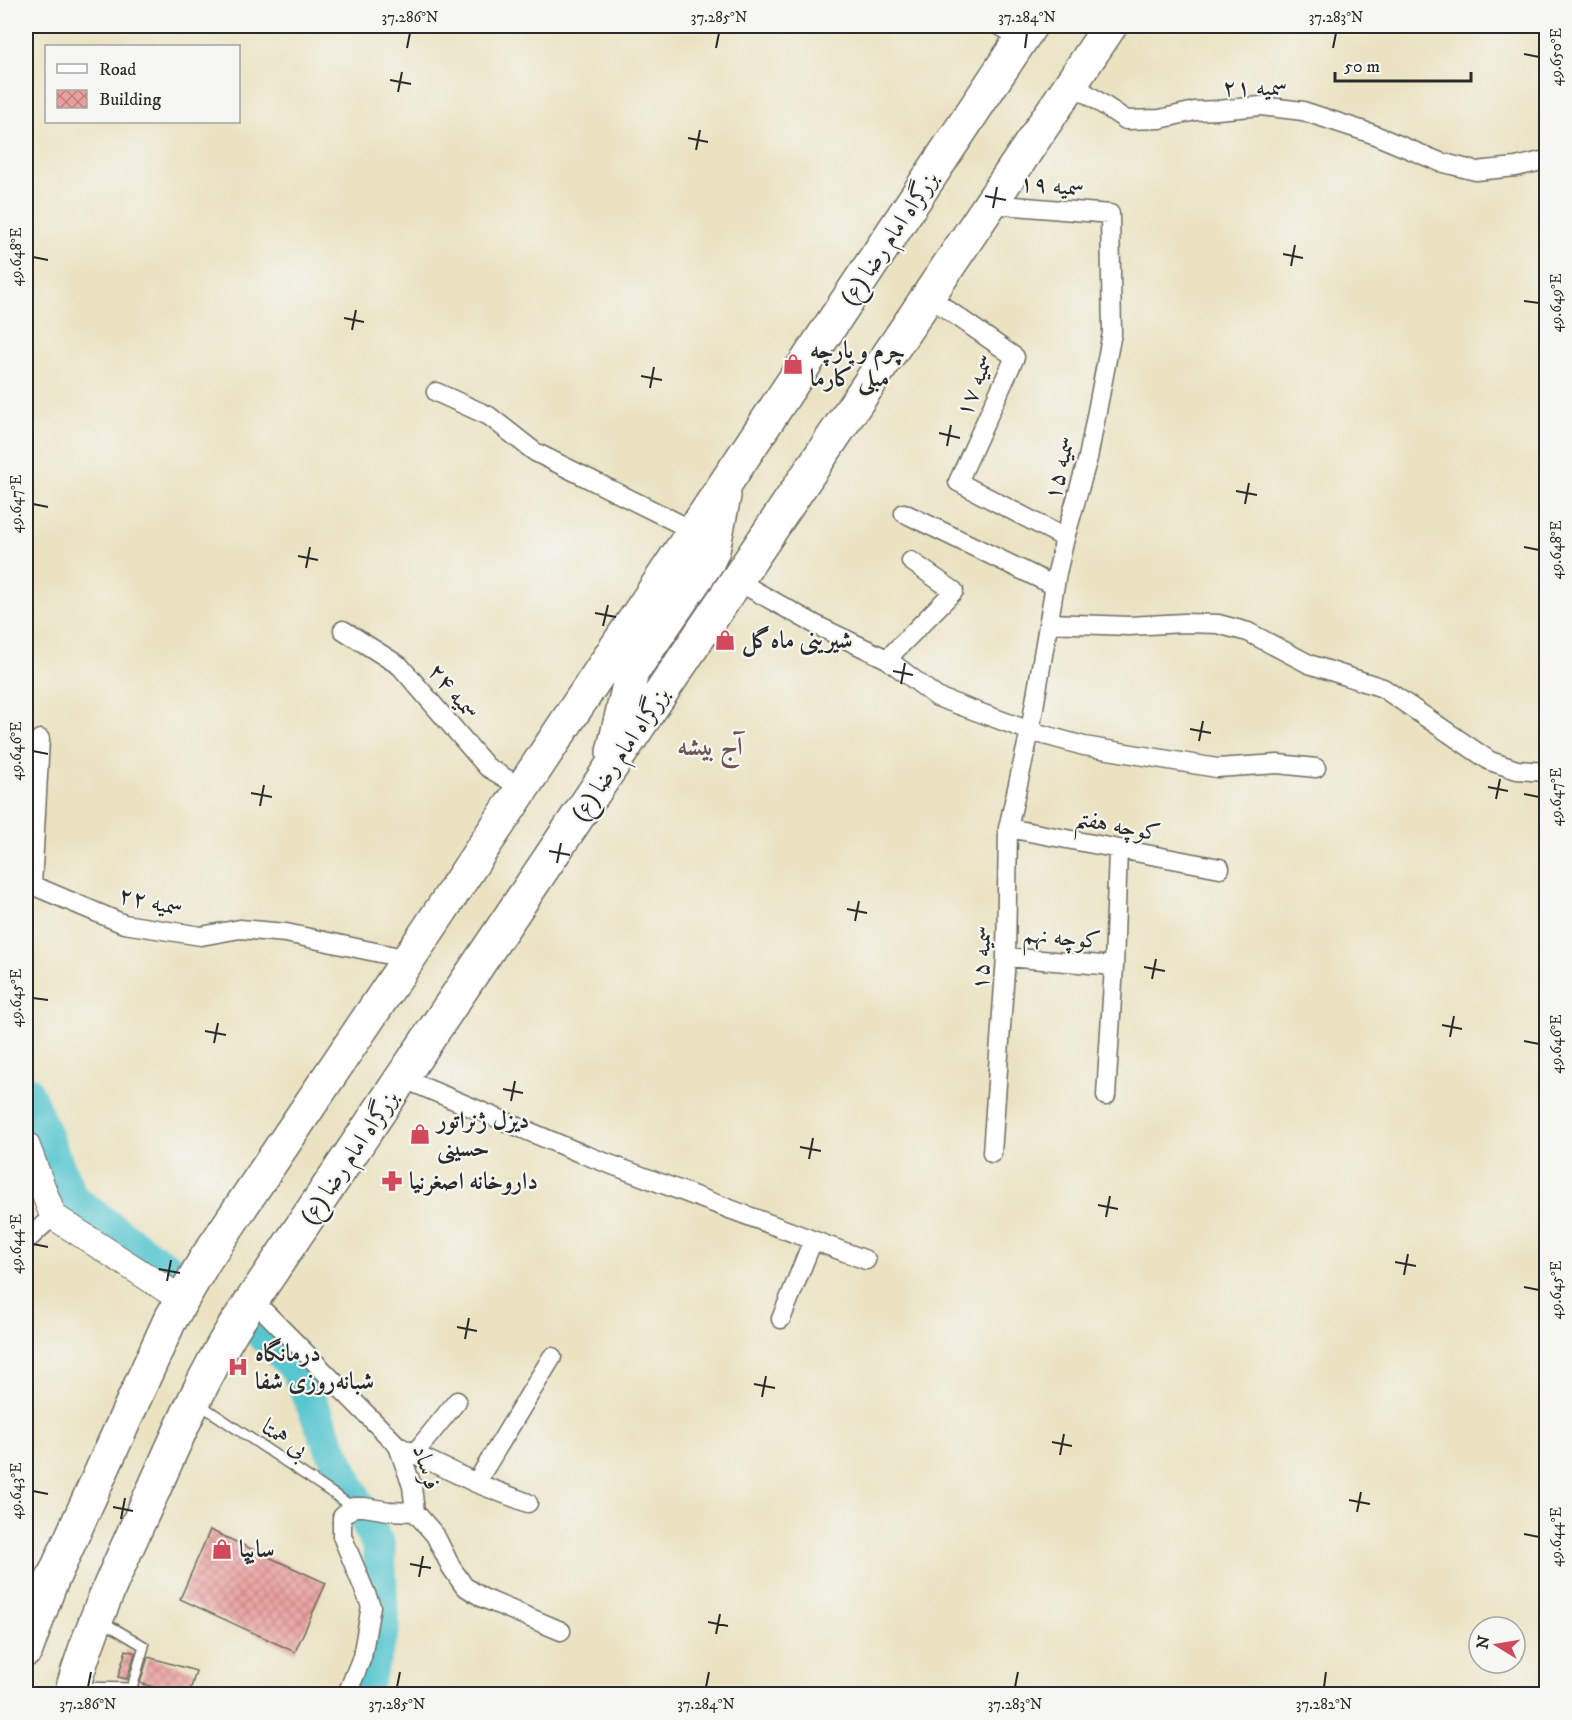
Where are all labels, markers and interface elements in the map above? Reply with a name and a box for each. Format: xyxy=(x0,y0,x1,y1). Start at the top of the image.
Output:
text: 37.286°N xyxy=(382,8,438,27)
text: 37.285°N xyxy=(691,8,747,27)
text: 37.284°N xyxy=(998,8,1056,27)
text: 37.283°N xyxy=(1309,8,1363,27)
text: 49.650°E xyxy=(1547,27,1566,86)
legend xyxy=(45,45,240,123)
scale bar xyxy=(1335,45,1472,83)
text: 50 m xyxy=(1344,56,1380,78)
text: Road xyxy=(99,59,136,81)
street label: سمیه ۲۱ xyxy=(1223,73,1287,103)
text: Building xyxy=(99,89,161,111)
street label: بزرگراه امام رضا (ع) xyxy=(832,165,950,314)
street label: سمیه ۱۹ xyxy=(1018,168,1086,204)
text: 49.648°E xyxy=(7,227,26,287)
text: 49.649°E xyxy=(1547,273,1566,333)
place label: چرم و پارچه مبلی کارما xyxy=(810,336,905,397)
street label: سمیه ۱۷ xyxy=(949,350,1001,421)
shop icon: چرم و پارچه مبلی کارما xyxy=(781,352,805,376)
street label: سمیه ۱۵ xyxy=(1038,433,1082,503)
text: 49.647°E xyxy=(7,474,26,533)
text: 49.648°E xyxy=(1547,520,1566,580)
place label: شیرینی ماه‌گل xyxy=(742,625,853,657)
shop icon: شیرینی ماه‌گل xyxy=(713,628,737,652)
street label: سمیه ۲۴ xyxy=(421,657,486,726)
street label: بزرگراه امام رضا (ع) xyxy=(563,681,681,830)
text: 49.646°E xyxy=(7,721,26,781)
district label: آج بیشه xyxy=(677,730,746,769)
text: 49.647°E xyxy=(1547,767,1566,826)
street label: کوچه هفتم xyxy=(1071,803,1163,857)
street label: سمیه ۲۲ xyxy=(116,880,186,924)
street label: کوچه نهم xyxy=(1021,920,1102,962)
street label: سمیه ۱۵ xyxy=(965,925,999,991)
text: 49.645°E xyxy=(7,968,26,1027)
text: 49.646°E xyxy=(1547,1014,1566,1074)
street label: بزرگراه امام رضا (ع) xyxy=(292,1084,410,1233)
place label: دیزل ژنراتور حسینی xyxy=(434,1106,529,1165)
shop icon: دیزل ژنراتور حسینی xyxy=(408,1122,432,1146)
place label: داروخانه اصغرنیا xyxy=(409,1167,538,1197)
pharmacy icon: داروخانه اصغرنیا xyxy=(380,1169,404,1193)
text: 49.644°E xyxy=(7,1214,26,1274)
text: 49.645°E xyxy=(1547,1260,1566,1319)
place label: درمانگاه شبانه‌روزی شفا xyxy=(255,1337,374,1397)
hospital icon: درمانگاه شبانه‌روزی شفا xyxy=(226,1355,250,1379)
street label: بی همتا xyxy=(255,1412,314,1466)
street label: فرساد xyxy=(405,1441,447,1493)
text: 49.643°E xyxy=(7,1462,26,1520)
text: 49.644°E xyxy=(1547,1507,1566,1567)
place label: سایپا xyxy=(239,1535,275,1565)
shop icon: سایپا xyxy=(210,1537,234,1561)
north arrow xyxy=(1467,1615,1527,1675)
text: N xyxy=(1472,1634,1494,1651)
text: 37.286°N xyxy=(60,1695,116,1714)
text: 37.285°N xyxy=(369,1695,425,1714)
text: 37.284°N xyxy=(677,1695,735,1714)
text: 37.283°N xyxy=(988,1695,1042,1714)
text: 37.282°N xyxy=(1296,1695,1352,1714)

